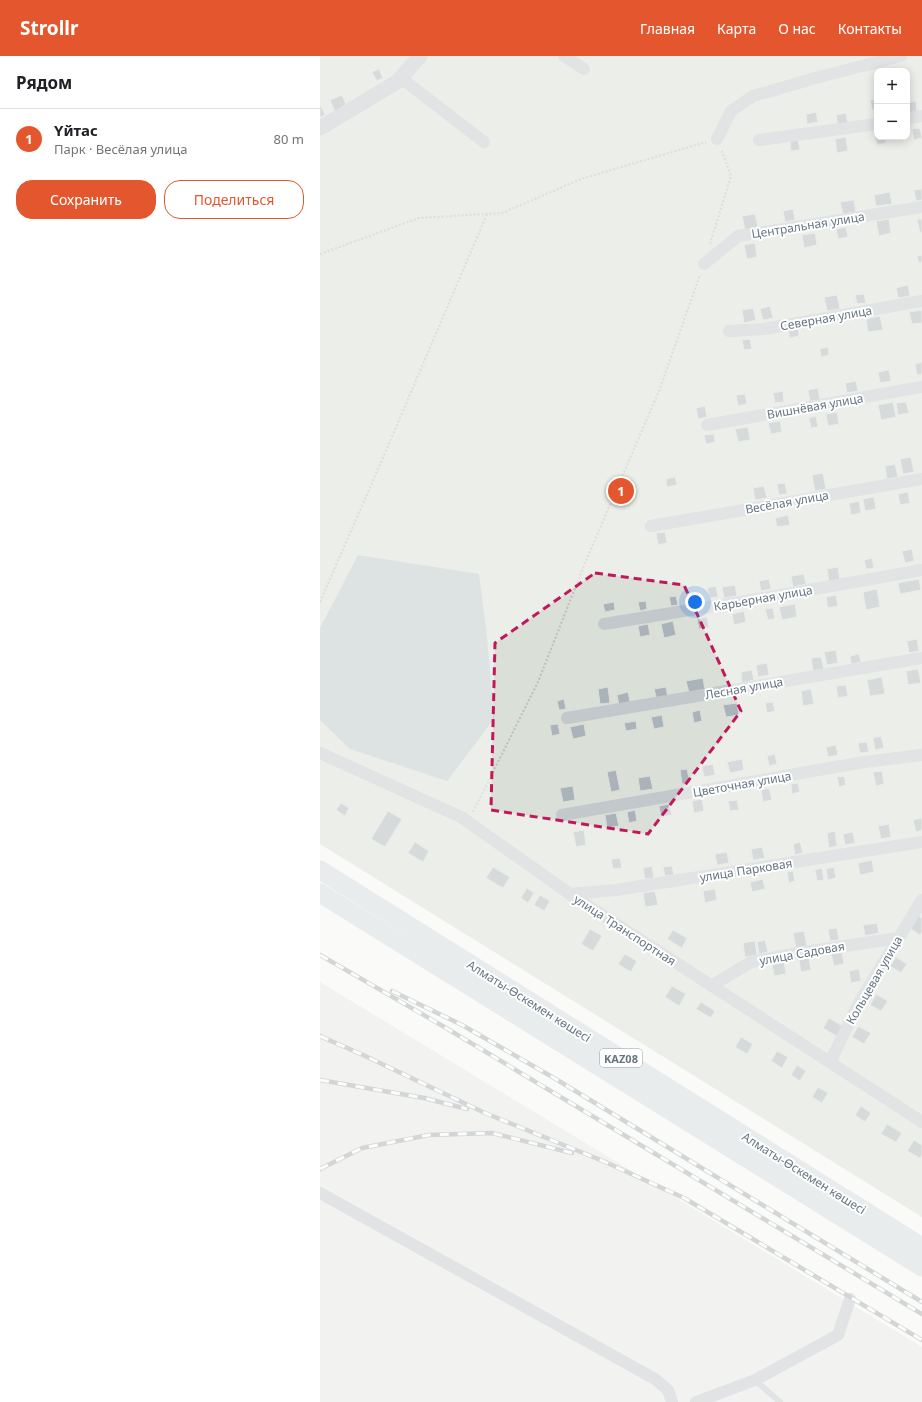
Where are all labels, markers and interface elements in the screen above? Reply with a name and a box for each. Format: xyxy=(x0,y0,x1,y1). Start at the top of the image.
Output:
text: Strollr xyxy=(20,15,79,41)
text: Главная xyxy=(640,19,695,38)
text: Карта xyxy=(717,19,756,38)
text: О нас xyxy=(778,19,816,38)
text: Контакты xyxy=(838,19,902,38)
map controls xyxy=(874,68,910,140)
button: + xyxy=(874,68,910,104)
text: Рядом xyxy=(16,71,72,94)
button: − xyxy=(874,104,910,140)
text: Үйтас xyxy=(54,120,98,140)
text: 1 xyxy=(25,130,33,148)
text: 80 m xyxy=(274,130,304,148)
text: Парк · Весёлая улица xyxy=(54,140,187,158)
button: Сохранить xyxy=(16,180,156,219)
button: Поделиться xyxy=(164,180,304,219)
street label: Центральная улица xyxy=(750,208,866,242)
street label: Северная улица xyxy=(779,302,873,334)
street label: Вишнёвая улица xyxy=(766,389,864,423)
pin: 1 xyxy=(608,476,634,506)
street label: Весёлая улица xyxy=(744,486,830,518)
street label: Карьерная улица xyxy=(712,581,814,615)
your location xyxy=(685,592,705,612)
street label: Лесная улица xyxy=(704,673,784,703)
street label: Цветочная улица xyxy=(691,767,793,801)
street label: улица Парковая xyxy=(698,854,794,886)
street label: улица Транспортная xyxy=(571,891,679,969)
street label: Кольцевая улица xyxy=(842,933,906,1027)
street label: улица Садовая xyxy=(758,937,846,969)
street label: Алматы-Өскемен көшесі xyxy=(464,956,594,1046)
road number: KAZ08 xyxy=(600,1049,642,1067)
street label: Алматы-Өскемен көшесі xyxy=(739,1128,869,1218)

